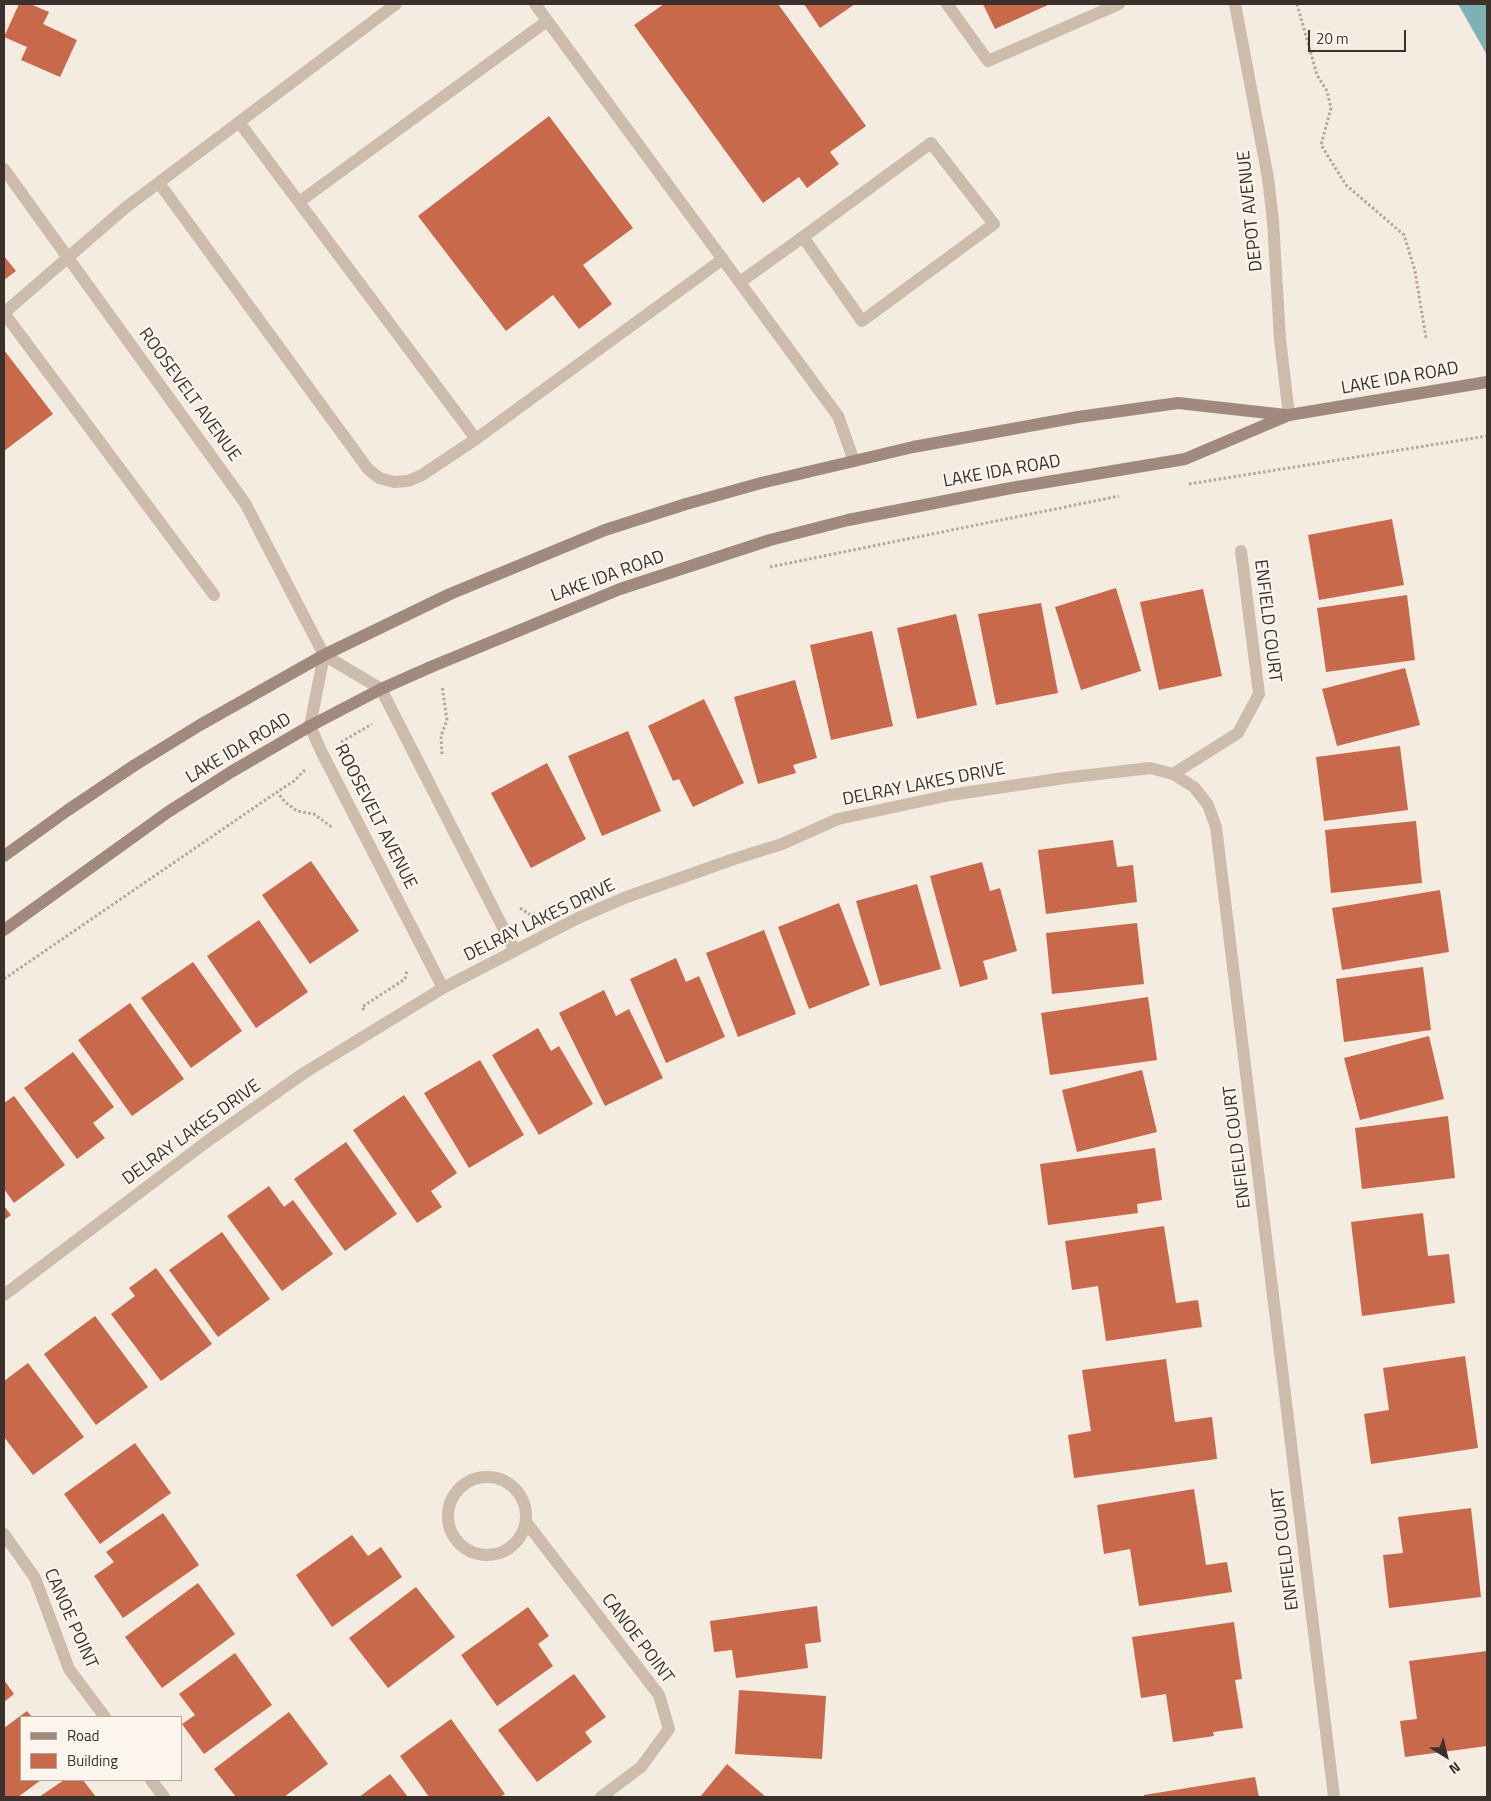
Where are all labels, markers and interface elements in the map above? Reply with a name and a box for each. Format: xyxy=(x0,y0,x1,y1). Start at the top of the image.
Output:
scale bar xyxy=(1311,20,1408,52)
text: 20 m xyxy=(1316,27,1349,50)
street label: DEPOT AVENUE xyxy=(1234,149,1268,273)
street label: ROOSEVELT AVENUE xyxy=(133,324,245,466)
street label: LAKE IDA ROAD xyxy=(1339,358,1461,400)
street label: LAKE IDA ROAD xyxy=(941,451,1063,493)
street label: LAKE IDA ROAD xyxy=(548,546,668,608)
street label: ENFIELD COURT xyxy=(1249,558,1285,684)
street label: LAKE IDA ROAD xyxy=(182,709,296,789)
street label: ROOSEVELT AVENUE xyxy=(329,741,421,893)
street label: DELRAY LAKES DRIVE xyxy=(841,759,1007,811)
street label: DELRAY LAKES DRIVE xyxy=(461,875,619,967)
street label: DELRAY LAKES DRIVE xyxy=(119,1076,265,1190)
street label: ENFIELD COURT xyxy=(1220,1084,1256,1210)
street label: ENFIELD COURT xyxy=(1268,1486,1304,1612)
street label: CANOE POINT xyxy=(38,1566,102,1672)
street label: CANOE POINT xyxy=(596,1590,678,1688)
legend xyxy=(20,1716,182,1781)
text: Road xyxy=(67,1724,99,1747)
north arrow xyxy=(1421,1731,1471,1781)
text: Building xyxy=(67,1749,118,1772)
text: N xyxy=(1445,1757,1465,1780)

